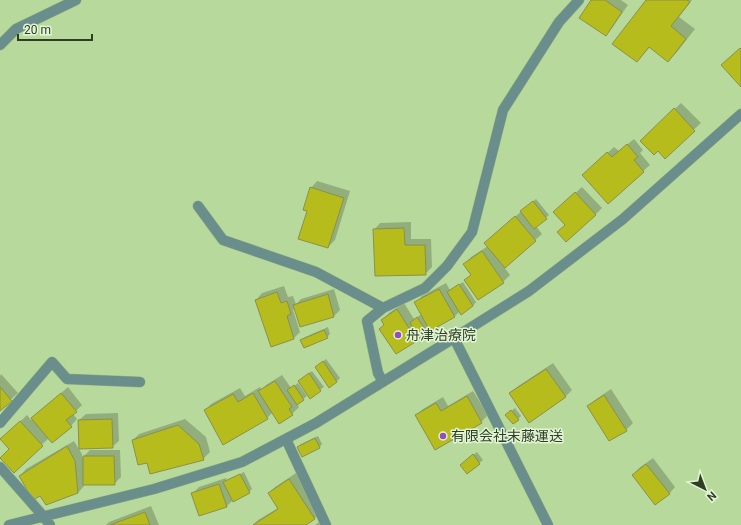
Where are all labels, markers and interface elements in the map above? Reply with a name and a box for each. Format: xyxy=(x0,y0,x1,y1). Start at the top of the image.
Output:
scale bar xyxy=(18,16,92,42)
text: 20 m xyxy=(24,23,51,37)
place label: 舟津治療院 xyxy=(406,327,476,343)
marker: 舟津治療院 xyxy=(393,330,403,340)
place label: 有限会社末藤運送 xyxy=(451,428,563,444)
marker: 有限会社末藤運送 xyxy=(438,431,448,441)
north arrow xyxy=(685,469,725,509)
text: N xyxy=(704,489,719,504)

